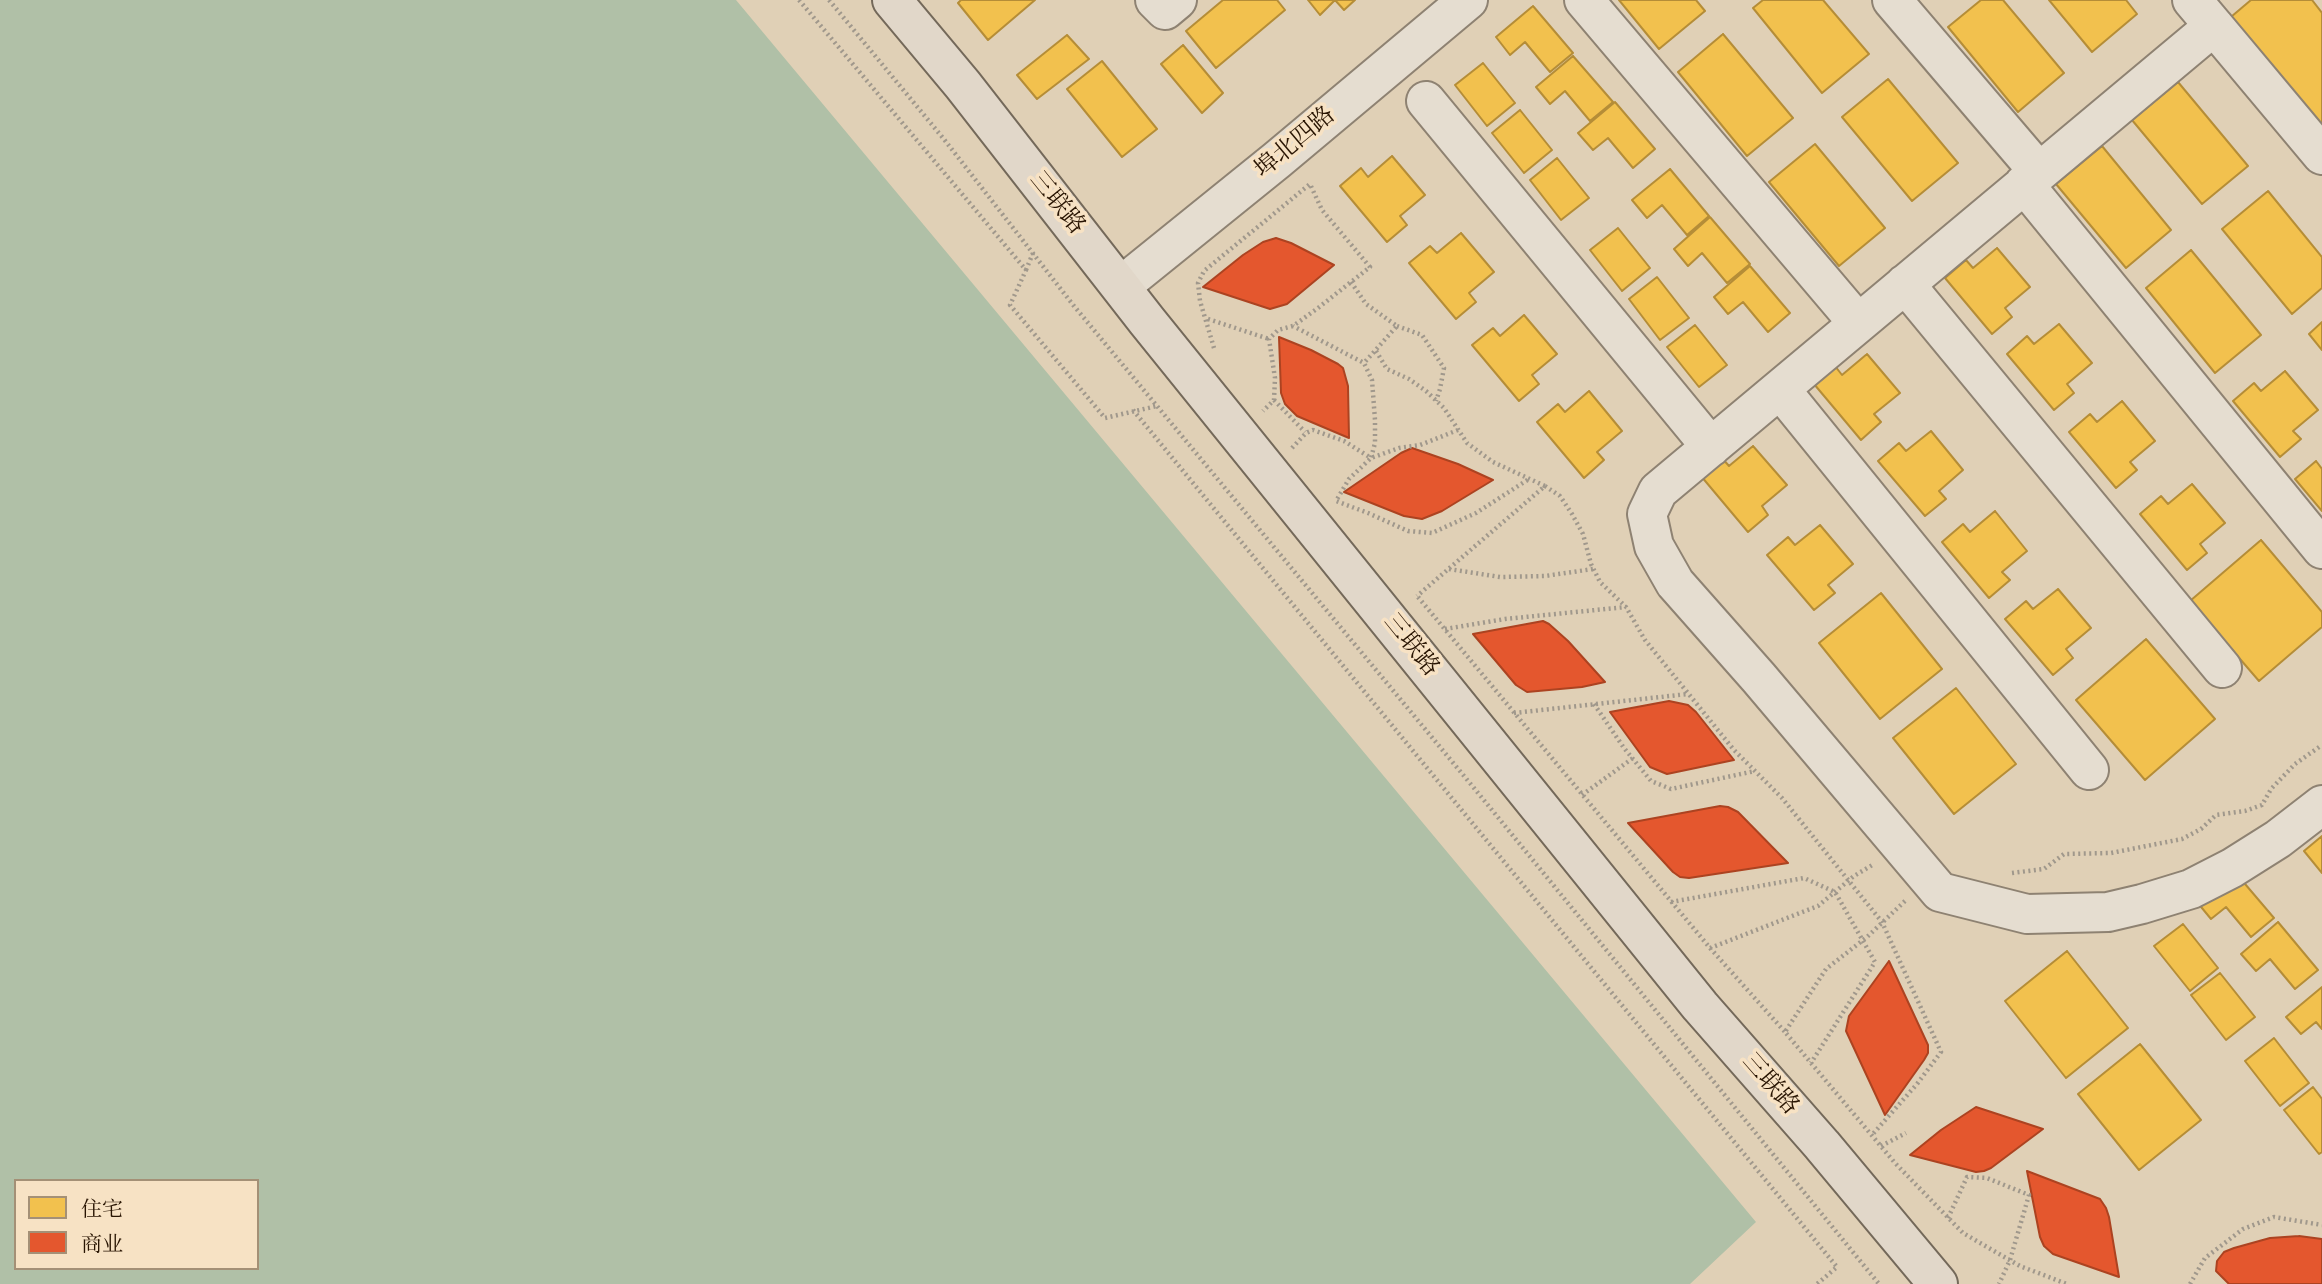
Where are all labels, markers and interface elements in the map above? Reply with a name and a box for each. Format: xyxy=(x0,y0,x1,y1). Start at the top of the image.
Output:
street label: 埠北四路 xyxy=(1250,102,1342,186)
street label: 三联路 xyxy=(1022,167,1090,241)
street label: 三联路 xyxy=(1376,609,1444,683)
street label: 三联路 xyxy=(1735,1048,1803,1122)
legend xyxy=(14,1179,259,1270)
text: 住宅 xyxy=(81,1197,123,1224)
text: 商业 xyxy=(81,1232,123,1259)

